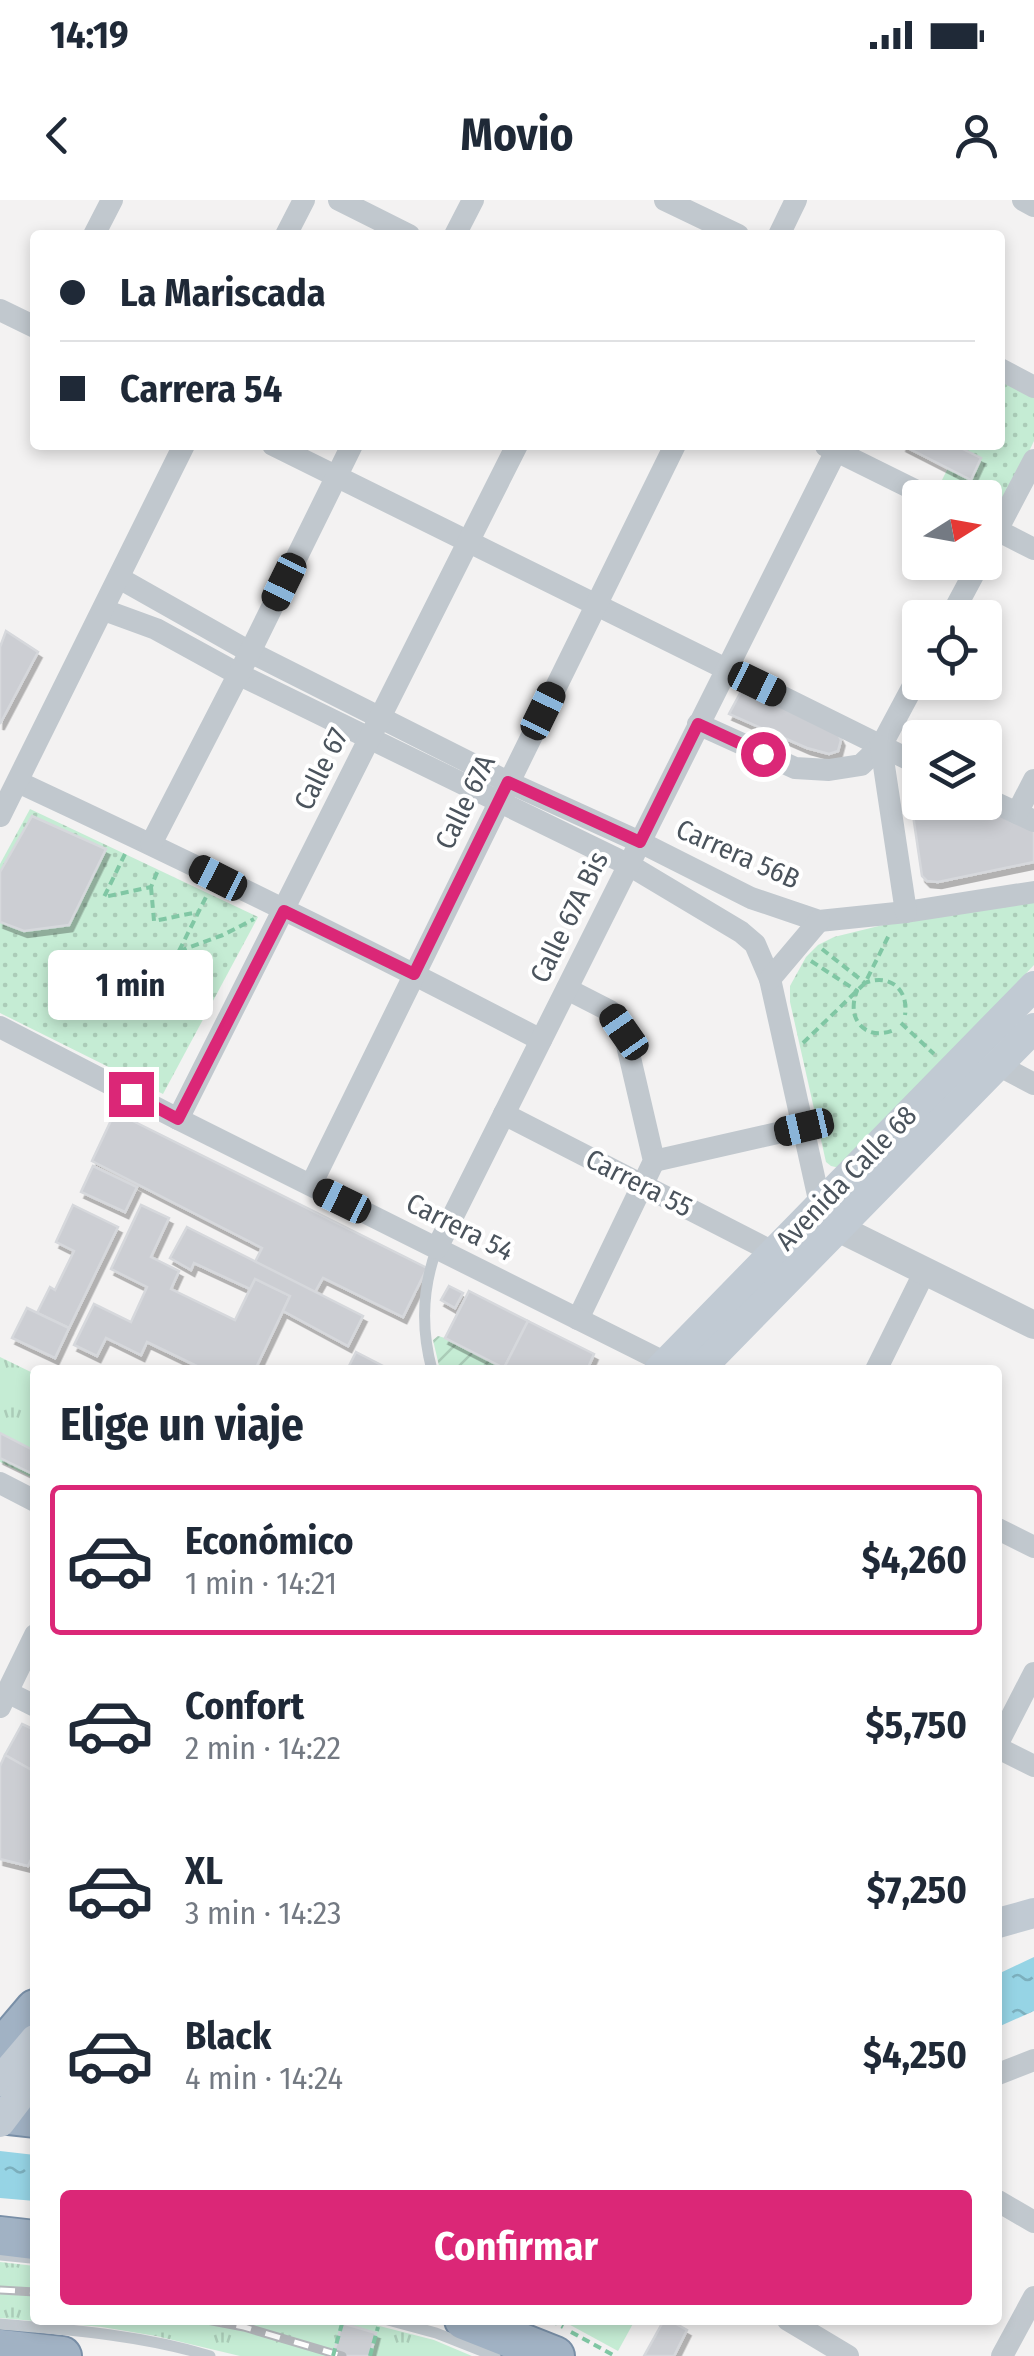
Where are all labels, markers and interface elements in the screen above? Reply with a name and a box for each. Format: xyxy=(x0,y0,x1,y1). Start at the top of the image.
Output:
text: 14:19 xyxy=(50,12,129,58)
icon: back xyxy=(30,108,85,163)
text: Movio xyxy=(461,108,573,162)
icon: person xyxy=(949,108,1004,163)
text: La Mariscada xyxy=(120,270,326,316)
text: Carrera 54 xyxy=(120,366,282,412)
north arrow xyxy=(902,480,1002,580)
map controls xyxy=(902,480,1002,820)
car xyxy=(257,548,311,616)
button: locate xyxy=(902,600,1002,700)
car xyxy=(723,657,791,711)
car xyxy=(516,677,570,745)
button: layers xyxy=(902,720,1002,820)
street label: Calle 67 xyxy=(287,723,355,815)
route start xyxy=(741,732,786,777)
street label: Calle 67A xyxy=(428,749,502,855)
street label: Carrera 56B xyxy=(671,812,805,896)
street label: Calle 67A Bis xyxy=(523,846,615,988)
car xyxy=(184,851,252,905)
callout: 1 min xyxy=(48,949,214,1019)
text: 1 min xyxy=(96,966,165,1004)
car xyxy=(595,999,653,1065)
route end xyxy=(109,1072,154,1117)
street label: Avenida Calle 68 xyxy=(769,1099,923,1257)
car xyxy=(771,1106,837,1148)
street label: Carrera 55 xyxy=(580,1142,698,1224)
car xyxy=(308,1174,376,1228)
street label: Carrera 54 xyxy=(401,1186,519,1268)
text: Elige un viaje xyxy=(60,1398,304,1452)
icon: car xyxy=(65,1515,155,1605)
text: Económico xyxy=(185,1518,354,1564)
text: $4,260 xyxy=(862,1537,967,1583)
text: 1 min · 14:21 xyxy=(185,1564,337,1602)
icon: car xyxy=(65,1680,155,1770)
text: Confort xyxy=(185,1683,304,1729)
text: $5,750 xyxy=(866,1702,967,1748)
text: 2 min · 14:22 xyxy=(185,1729,341,1767)
icon: car xyxy=(65,1845,155,1935)
text: XL xyxy=(185,1848,223,1894)
text: $7,250 xyxy=(867,1867,967,1913)
text: 3 min · 14:23 xyxy=(185,1894,342,1932)
icon: car xyxy=(65,2010,155,2100)
text: Black xyxy=(185,2013,271,2059)
text: $4,250 xyxy=(863,2032,967,2078)
text: 4 min · 14:24 xyxy=(185,2059,343,2097)
button: Confirmar xyxy=(60,2190,972,2305)

